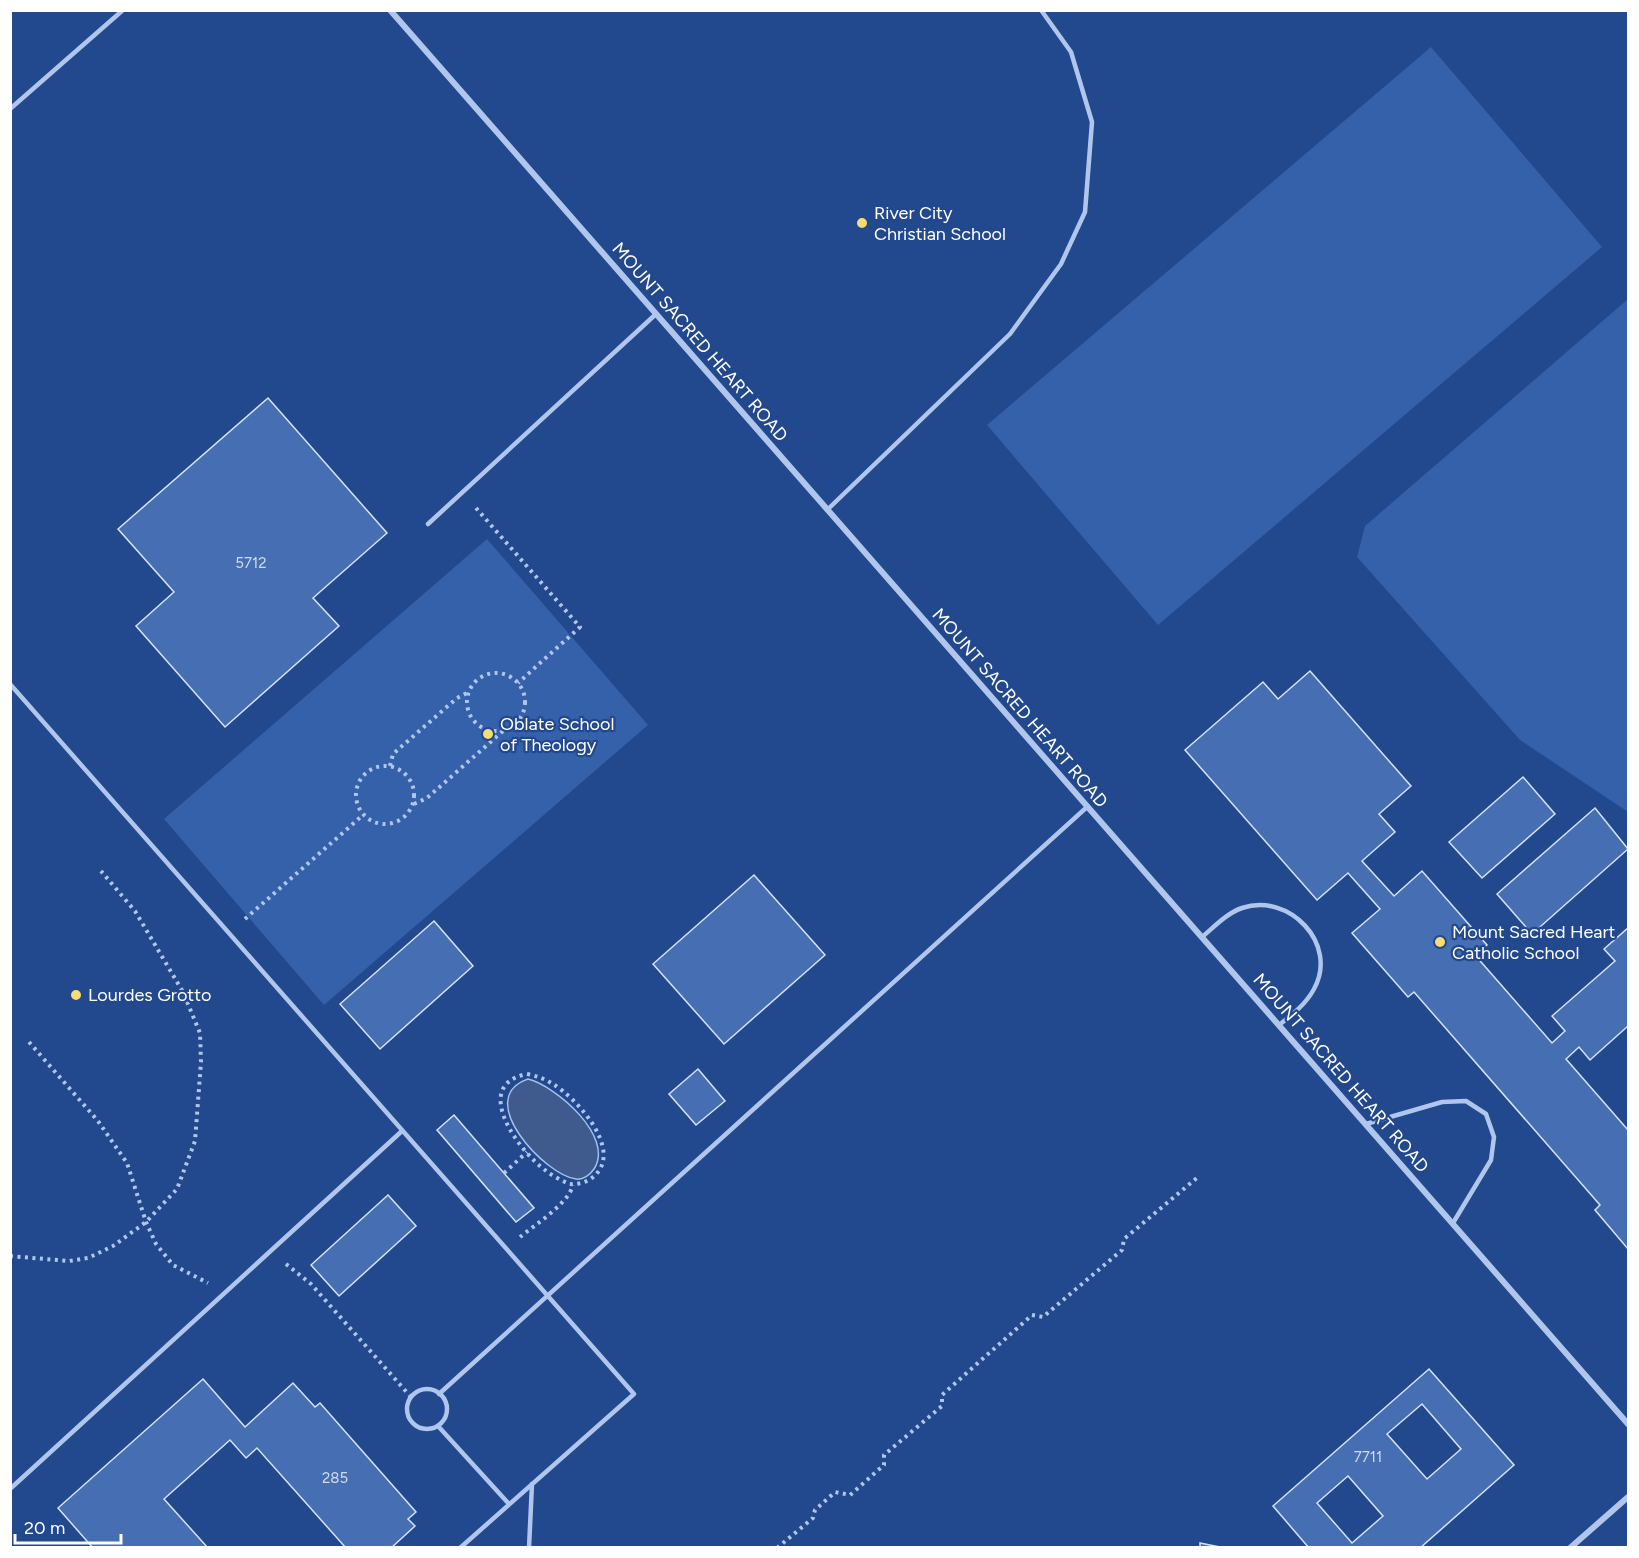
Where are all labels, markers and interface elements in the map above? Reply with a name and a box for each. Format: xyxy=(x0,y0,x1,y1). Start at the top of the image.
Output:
place label: River City Christian School xyxy=(874,202,1006,245)
marker: River City Christian School xyxy=(855,216,869,230)
street label: MOUNT SACRED HEART ROAD xyxy=(608,238,792,446)
house number: 5712 xyxy=(235,554,267,572)
street label: MOUNT SACRED HEART ROAD xyxy=(928,604,1112,812)
place label: Oblate School of Theology xyxy=(500,713,614,756)
marker: Oblate School of Theology xyxy=(481,727,495,741)
place label: Mount Sacred Heart Catholic School xyxy=(1452,921,1615,964)
marker: Mount Sacred Heart Catholic School xyxy=(1433,935,1447,949)
street label: MOUNT SACRED HEART ROAD xyxy=(1249,969,1433,1177)
place label: Lourdes Grotto xyxy=(88,984,211,1006)
marker: Lourdes Grotto xyxy=(69,988,83,1002)
house number: 7711 xyxy=(1354,1448,1382,1466)
house number: 285 xyxy=(322,1469,348,1487)
scale bar xyxy=(15,1507,122,1545)
text: 20 m xyxy=(24,1517,65,1539)

